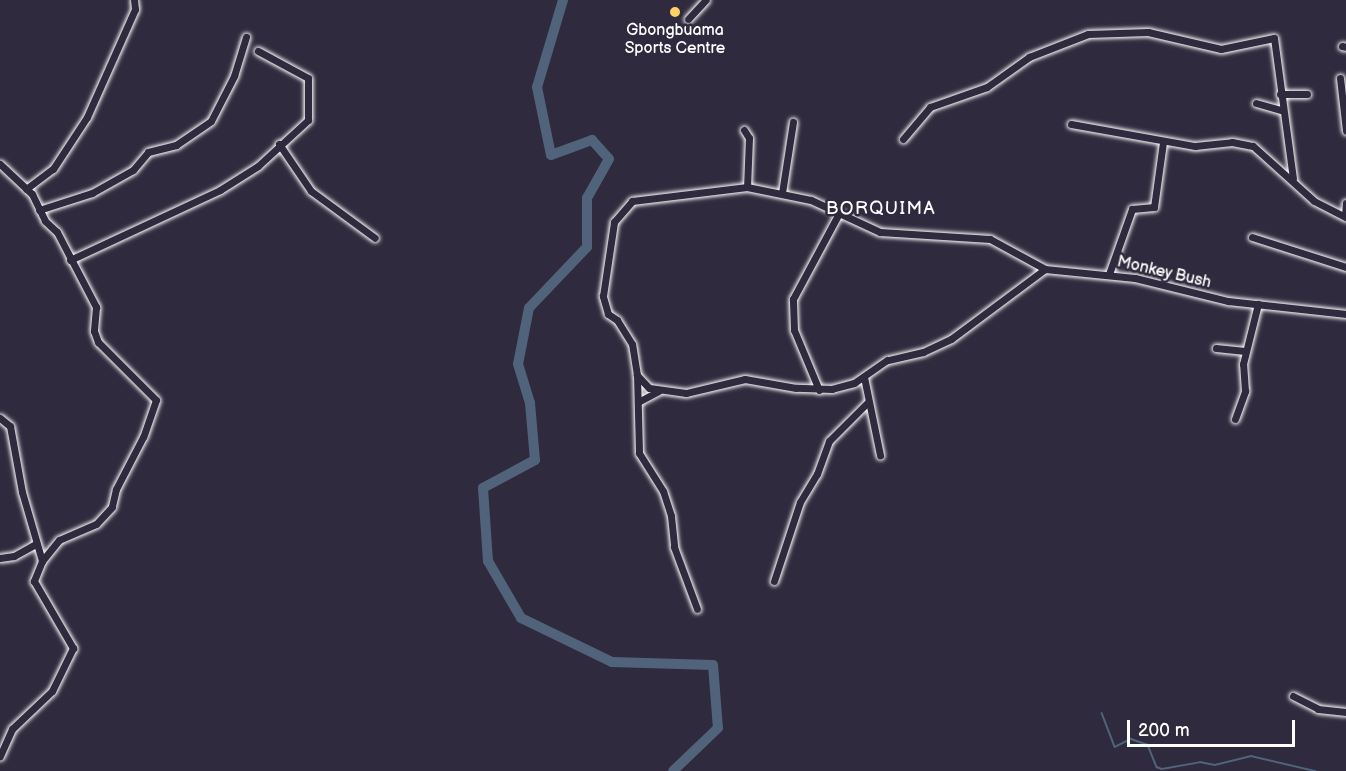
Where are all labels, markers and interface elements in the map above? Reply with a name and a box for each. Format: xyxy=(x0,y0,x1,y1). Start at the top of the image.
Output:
marker: Gbongbuama Sports Centre xyxy=(668,5,682,19)
place label: Gbongbuama Sports Centre xyxy=(625,21,725,59)
district label: BORQUIMA xyxy=(826,198,936,220)
street label: Monkey Bush xyxy=(1115,253,1213,293)
scale bar xyxy=(1130,708,1298,746)
text: 200 m xyxy=(1138,720,1190,741)

